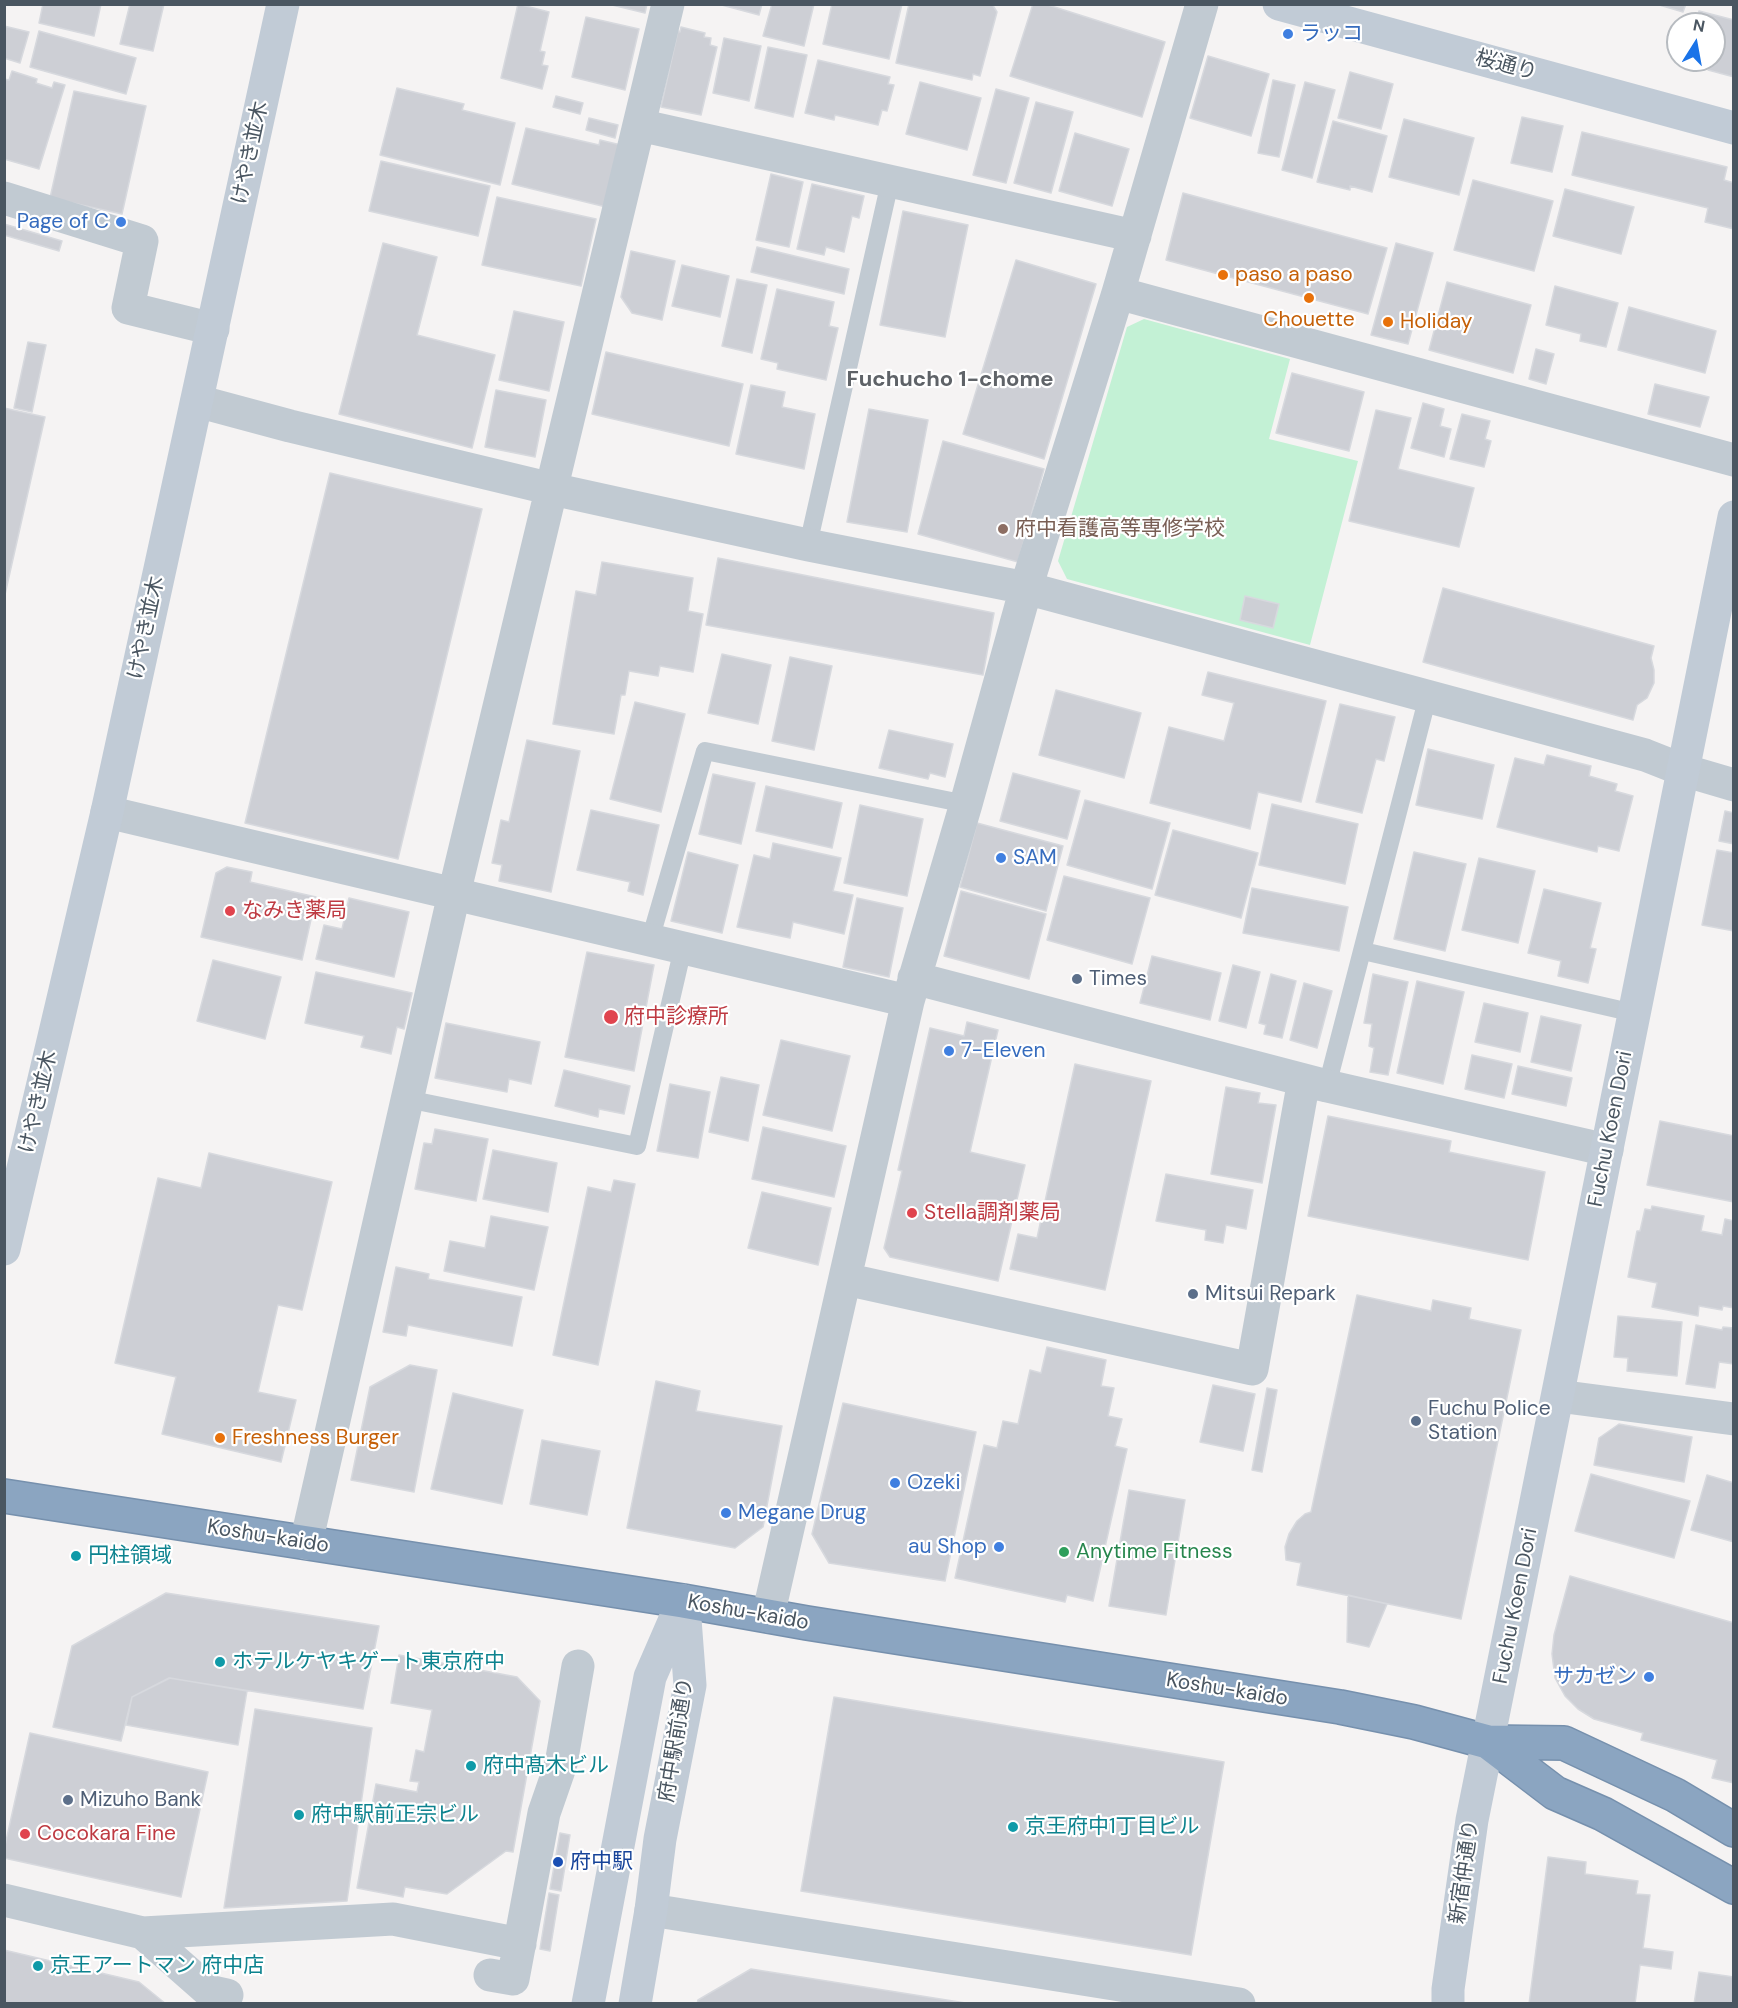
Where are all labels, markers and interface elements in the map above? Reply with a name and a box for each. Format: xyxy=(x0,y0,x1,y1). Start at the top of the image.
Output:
north arrow xyxy=(1666,12,1726,72)
text: N xyxy=(1691,14,1707,37)
place label: ラッコ xyxy=(1300,21,1363,47)
marker: ラッコ xyxy=(1281,27,1295,41)
street label: 桜通り xyxy=(1472,46,1540,86)
street label: けやき並木 xyxy=(228,99,274,207)
place label: Page of C xyxy=(17,209,109,235)
marker: Page of C xyxy=(114,215,128,229)
place label: paso a paso xyxy=(1235,262,1353,288)
marker: paso a paso xyxy=(1216,268,1230,282)
marker: Chouette xyxy=(1302,291,1316,305)
place label: Chouette xyxy=(1263,307,1355,333)
place label: Holiday xyxy=(1400,309,1472,335)
marker: Holiday xyxy=(1381,315,1395,329)
district label: Fuchucho 1-chome xyxy=(847,367,1053,393)
place label: 府中看護高等専修学校 xyxy=(1015,516,1225,542)
marker: 府中看護高等専修学校 xyxy=(996,522,1010,536)
street label: けやき並木 xyxy=(124,574,170,682)
place label: SAM xyxy=(1013,845,1057,871)
marker: SAM xyxy=(994,851,1008,865)
place label: なみき薬局 xyxy=(242,898,347,924)
marker: なみき薬局 xyxy=(223,904,237,918)
place label: Times xyxy=(1089,966,1147,992)
marker: Times xyxy=(1070,972,1084,986)
place label: 府中診療所 xyxy=(624,1004,729,1030)
marker: 府中診療所 xyxy=(602,1008,620,1026)
place label: 7-Eleven xyxy=(961,1038,1045,1064)
marker: 7-Eleven xyxy=(942,1044,956,1058)
street label: けやき並木 xyxy=(15,1048,63,1156)
street label: Fuchu Koen Dori xyxy=(1584,1049,1638,1209)
place label: Stella調剤薬局 xyxy=(924,1200,1061,1226)
marker: Stella調剤薬局 xyxy=(905,1206,919,1220)
place label: Mitsui Repark xyxy=(1205,1281,1336,1307)
marker: Mitsui Repark xyxy=(1186,1287,1200,1301)
place label: Fuchu Police Station xyxy=(1428,1396,1551,1446)
marker: Fuchu Police Station xyxy=(1409,1414,1423,1428)
place label: Freshness Burger xyxy=(232,1425,399,1451)
marker: Freshness Burger xyxy=(213,1431,227,1445)
place label: Ozeki xyxy=(907,1470,960,1496)
marker: Ozeki xyxy=(888,1476,902,1490)
place label: Megane Drug xyxy=(738,1500,866,1526)
marker: Megane Drug xyxy=(719,1506,733,1520)
street label: Koshu-kaido xyxy=(205,1515,331,1559)
street label: Fuchu Koen Dori xyxy=(1489,1526,1543,1686)
place label: au Shop xyxy=(908,1534,987,1560)
place label: Anytime Fitness xyxy=(1076,1539,1232,1565)
marker: au Shop xyxy=(992,1540,1006,1554)
place label: 円柱領域 xyxy=(88,1543,172,1569)
marker: Anytime Fitness xyxy=(1057,1545,1071,1559)
marker: 円柱領域 xyxy=(69,1549,83,1563)
street label: Koshu-kaido xyxy=(685,1590,811,1636)
place label: ホテルケヤキゲート東京府中 xyxy=(232,1649,505,1675)
marker: ホテルケヤキゲート東京府中 xyxy=(213,1655,227,1669)
place label: サカゼン xyxy=(1553,1664,1637,1690)
street label: Koshu-kaido xyxy=(1164,1668,1290,1712)
marker: サカゼン xyxy=(1642,1670,1656,1684)
street label: 府中駅前通り xyxy=(655,1676,699,1804)
place label: 府中髙木ビル xyxy=(483,1753,609,1779)
marker: 府中髙木ビル xyxy=(464,1759,478,1773)
place label: Mizuho Bank xyxy=(80,1787,201,1813)
marker: Mizuho Bank xyxy=(61,1793,75,1807)
place label: 府中駅前正宗ビル xyxy=(311,1802,479,1828)
marker: 府中駅前正宗ビル xyxy=(292,1808,306,1822)
place label: 京王府中1丁目ビル xyxy=(1025,1814,1200,1840)
street label: 新宿仲通り xyxy=(1445,1818,1485,1926)
marker: 京王府中1丁目ビル xyxy=(1006,1820,1020,1834)
place label: Cocokara Fine xyxy=(37,1821,176,1847)
marker: Cocokara Fine xyxy=(18,1827,32,1841)
place label: 府中駅 xyxy=(570,1849,633,1875)
marker: 府中駅 xyxy=(551,1855,565,1869)
place label: 京王アートマン 府中店 xyxy=(50,1953,264,1979)
marker: 京王アートマン 府中店 xyxy=(31,1959,45,1973)

